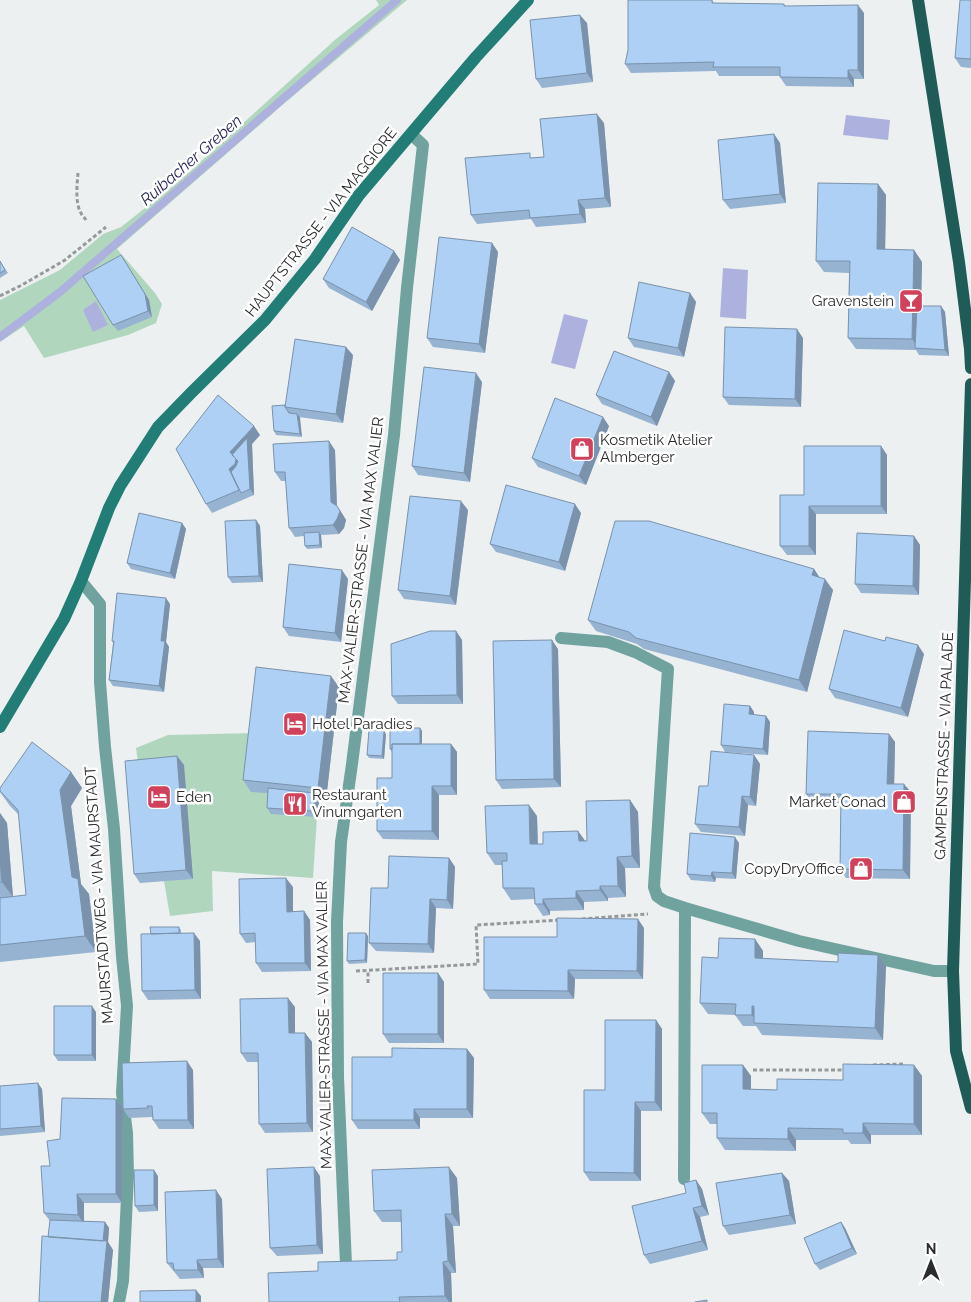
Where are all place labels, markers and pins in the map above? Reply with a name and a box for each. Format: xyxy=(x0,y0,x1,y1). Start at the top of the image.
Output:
bar icon: Gravenstein xyxy=(898,288,924,314)
place label: Gravenstein xyxy=(812,292,894,310)
place label: Kosmetik Atelier Almberger xyxy=(600,431,713,466)
shop icon: Kosmetik Atelier Almberger xyxy=(569,436,595,462)
hotel icon: Hotel Paradies xyxy=(282,711,308,737)
place label: Hotel Paradies xyxy=(312,715,412,733)
hotel icon: Eden xyxy=(146,784,172,810)
place label: Restaurant Vinumgarten xyxy=(312,786,402,821)
place label: Eden xyxy=(176,788,212,806)
shop icon: Market Conad xyxy=(891,789,917,815)
restaurant icon: Restaurant Vinumgarten xyxy=(282,791,308,817)
place label: Market Conad xyxy=(789,793,886,811)
shop icon: CopyDryOffice xyxy=(848,856,874,882)
place label: CopyDryOffice xyxy=(744,860,844,878)

